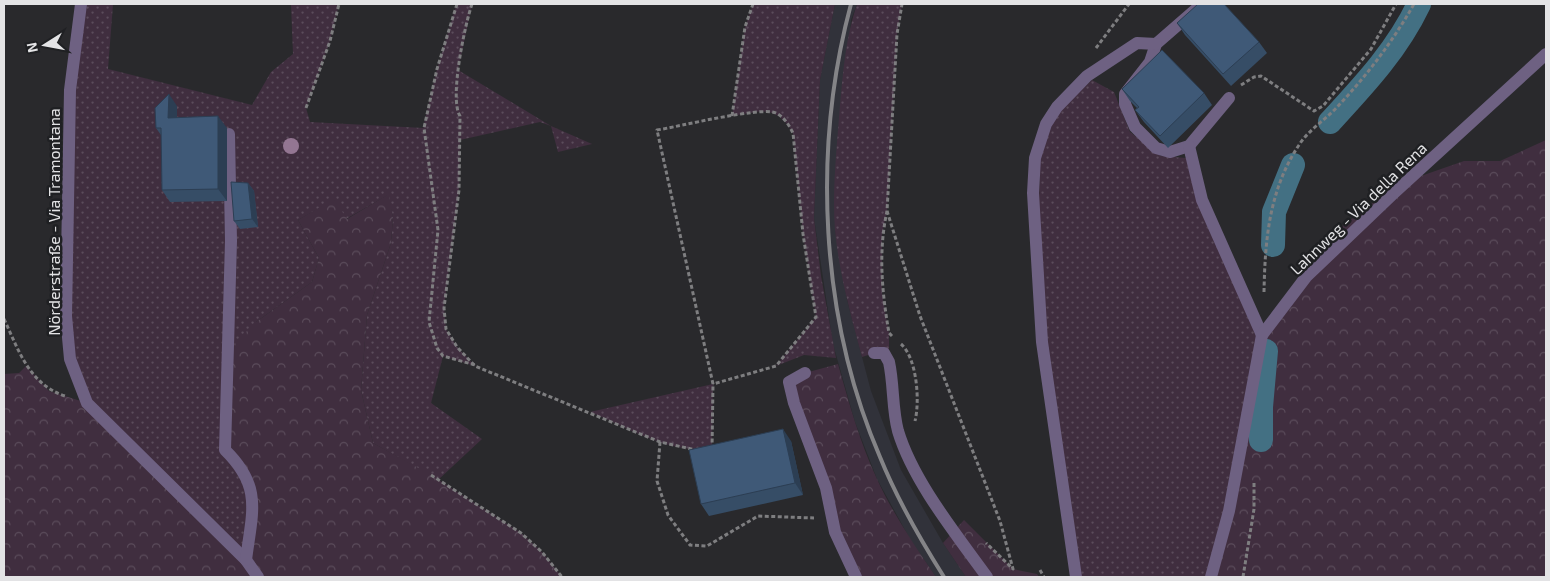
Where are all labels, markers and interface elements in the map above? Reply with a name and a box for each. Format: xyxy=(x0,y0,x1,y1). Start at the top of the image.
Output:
north arrow xyxy=(20,20,70,70)
text: N xyxy=(22,41,41,54)
street label: Nörderstraße - Via Tramontana xyxy=(44,108,63,336)
street label: Lahnweg - Via della Rena xyxy=(1286,138,1430,278)

